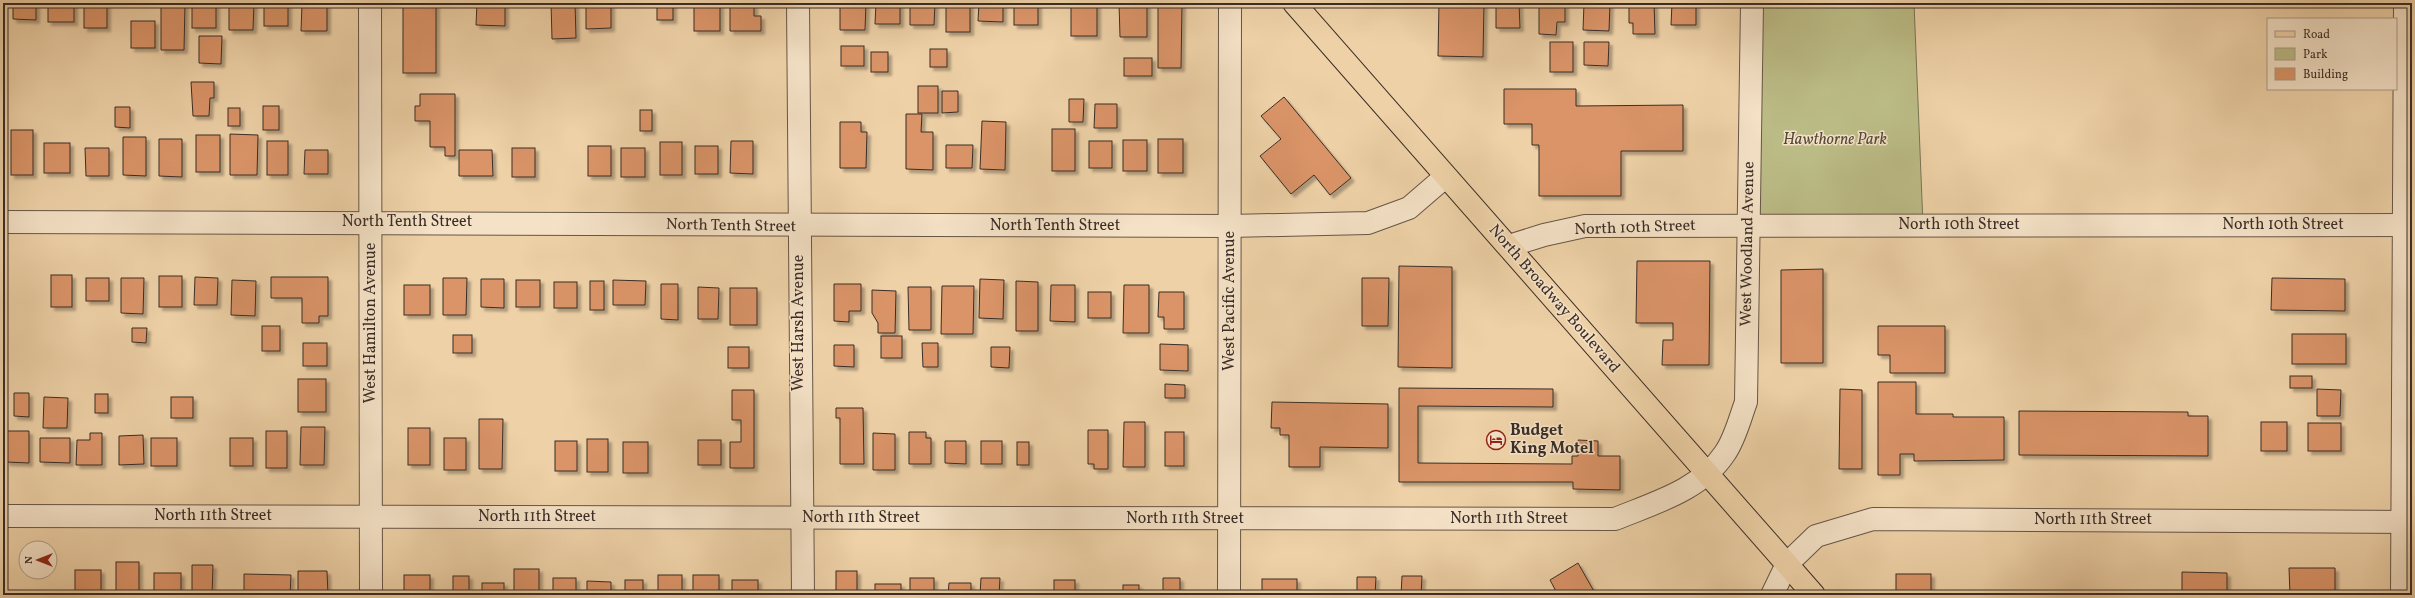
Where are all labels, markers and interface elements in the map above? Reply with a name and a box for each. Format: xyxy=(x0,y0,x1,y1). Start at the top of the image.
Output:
legend xyxy=(2267,18,2397,90)
text: Road xyxy=(2303,27,2330,43)
text: Park xyxy=(2303,47,2328,63)
text: Building xyxy=(2303,67,2348,83)
park label: Hawthorne Park xyxy=(1783,129,1888,151)
street label: West Woodland Avenue xyxy=(1736,161,1760,327)
street label: North Tenth Street xyxy=(342,211,473,233)
street label: North Tenth Street xyxy=(666,214,797,238)
street label: North 10th Street xyxy=(1898,214,2020,236)
street label: North 10th Street xyxy=(2222,214,2344,236)
street label: North Tenth Street xyxy=(990,215,1121,237)
street label: North 10th Street xyxy=(1574,215,1697,241)
street label: North Broadway Boulevard xyxy=(1483,220,1625,378)
street label: West Pacific Avenue xyxy=(1219,231,1241,371)
street label: West Hamilton Avenue xyxy=(360,243,382,403)
street label: West Harsh Avenue xyxy=(788,255,810,391)
place label: Budget King Motel xyxy=(1510,420,1594,460)
hotel icon: Budget King Motel xyxy=(1485,429,1507,451)
street label: North 11th Street xyxy=(154,505,272,527)
street label: North 11th Street xyxy=(478,506,596,528)
street label: North 11th Street xyxy=(802,507,920,529)
street label: North 11th Street xyxy=(1126,508,1244,530)
street label: North 11th Street xyxy=(1450,508,1568,530)
street label: North 11th Street xyxy=(2034,509,2152,531)
north arrow xyxy=(18,540,58,580)
text: N xyxy=(22,556,37,564)

